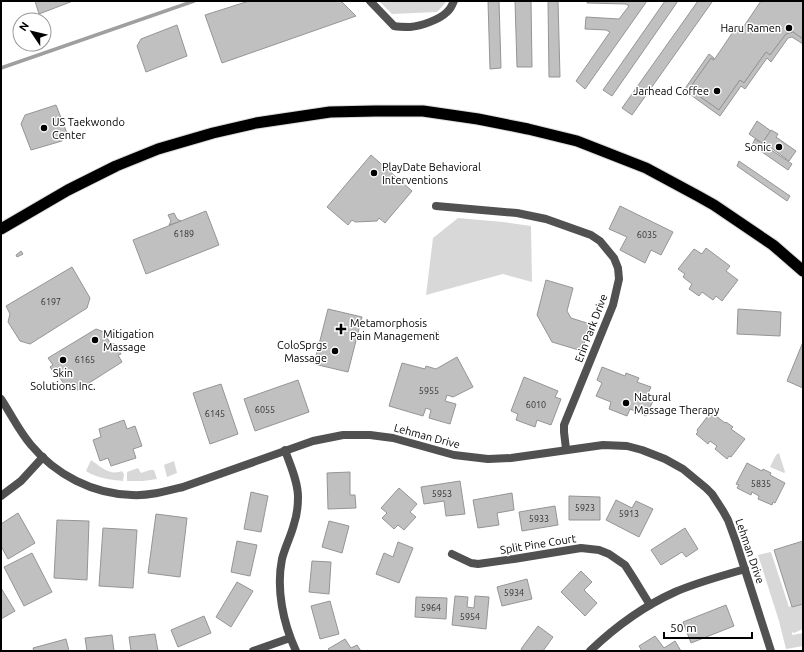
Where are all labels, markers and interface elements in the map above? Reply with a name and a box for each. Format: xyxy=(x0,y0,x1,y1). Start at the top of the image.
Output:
north arrow xyxy=(12,12,52,52)
text: N xyxy=(17,19,31,33)
place label: Haru Ramen xyxy=(720,22,781,34)
marker: Haru Ramen xyxy=(784,23,794,33)
place label: Jarhead Coffee xyxy=(633,85,709,97)
marker: Jarhead Coffee xyxy=(712,86,722,96)
place label: US Taekwondo Center xyxy=(52,116,125,141)
marker: US Taekwondo Center xyxy=(39,123,49,133)
place label: Sonic xyxy=(745,141,771,153)
marker: Sonic xyxy=(774,142,784,152)
place label: PlayDate Behavioral Interventions xyxy=(382,161,481,186)
marker: PlayDate Behavioral Interventions xyxy=(369,168,379,178)
house number: 6189 xyxy=(174,229,194,239)
house number: 6035 xyxy=(637,230,657,240)
street label: Erin Park Drive xyxy=(572,292,610,364)
house number: 6197 xyxy=(41,297,61,307)
place label: Metamorphosis Pain Management xyxy=(350,317,440,342)
marker: Metamorphosis Pain Management xyxy=(335,323,347,335)
place label: Mitigation Massage xyxy=(103,328,154,353)
marker: Mitigation Massage xyxy=(90,335,100,345)
place label: ColoSprgs Massage xyxy=(277,339,327,364)
marker: ColoSprgs Massage xyxy=(330,346,340,356)
marker: Skin Solutions Inc. xyxy=(58,355,68,365)
house number: 6165 xyxy=(75,355,95,365)
place label: Skin Solutions Inc. xyxy=(30,367,96,392)
house number: 5955 xyxy=(419,386,439,396)
place label: Natural Massage Therapy xyxy=(634,391,720,416)
marker: Natural Massage Therapy xyxy=(621,398,631,408)
house number: 6010 xyxy=(526,400,546,410)
house number: 6055 xyxy=(255,405,275,415)
house number: 6145 xyxy=(205,409,225,419)
street label: Lehman Drive xyxy=(393,421,461,451)
house number: 5835 xyxy=(751,479,771,489)
house number: 5953 xyxy=(432,489,452,499)
house number: 5923 xyxy=(575,503,595,513)
house number: 5913 xyxy=(619,509,639,519)
house number: 5933 xyxy=(529,514,549,524)
street label: Lehman Drive xyxy=(733,517,767,585)
street label: Split Pine Court xyxy=(499,532,577,556)
house number: 5934 xyxy=(504,588,524,598)
house number: 5964 xyxy=(421,603,441,613)
house number: 5954 xyxy=(460,612,480,622)
scale bar xyxy=(664,614,752,640)
text: 50 m xyxy=(670,621,697,634)

